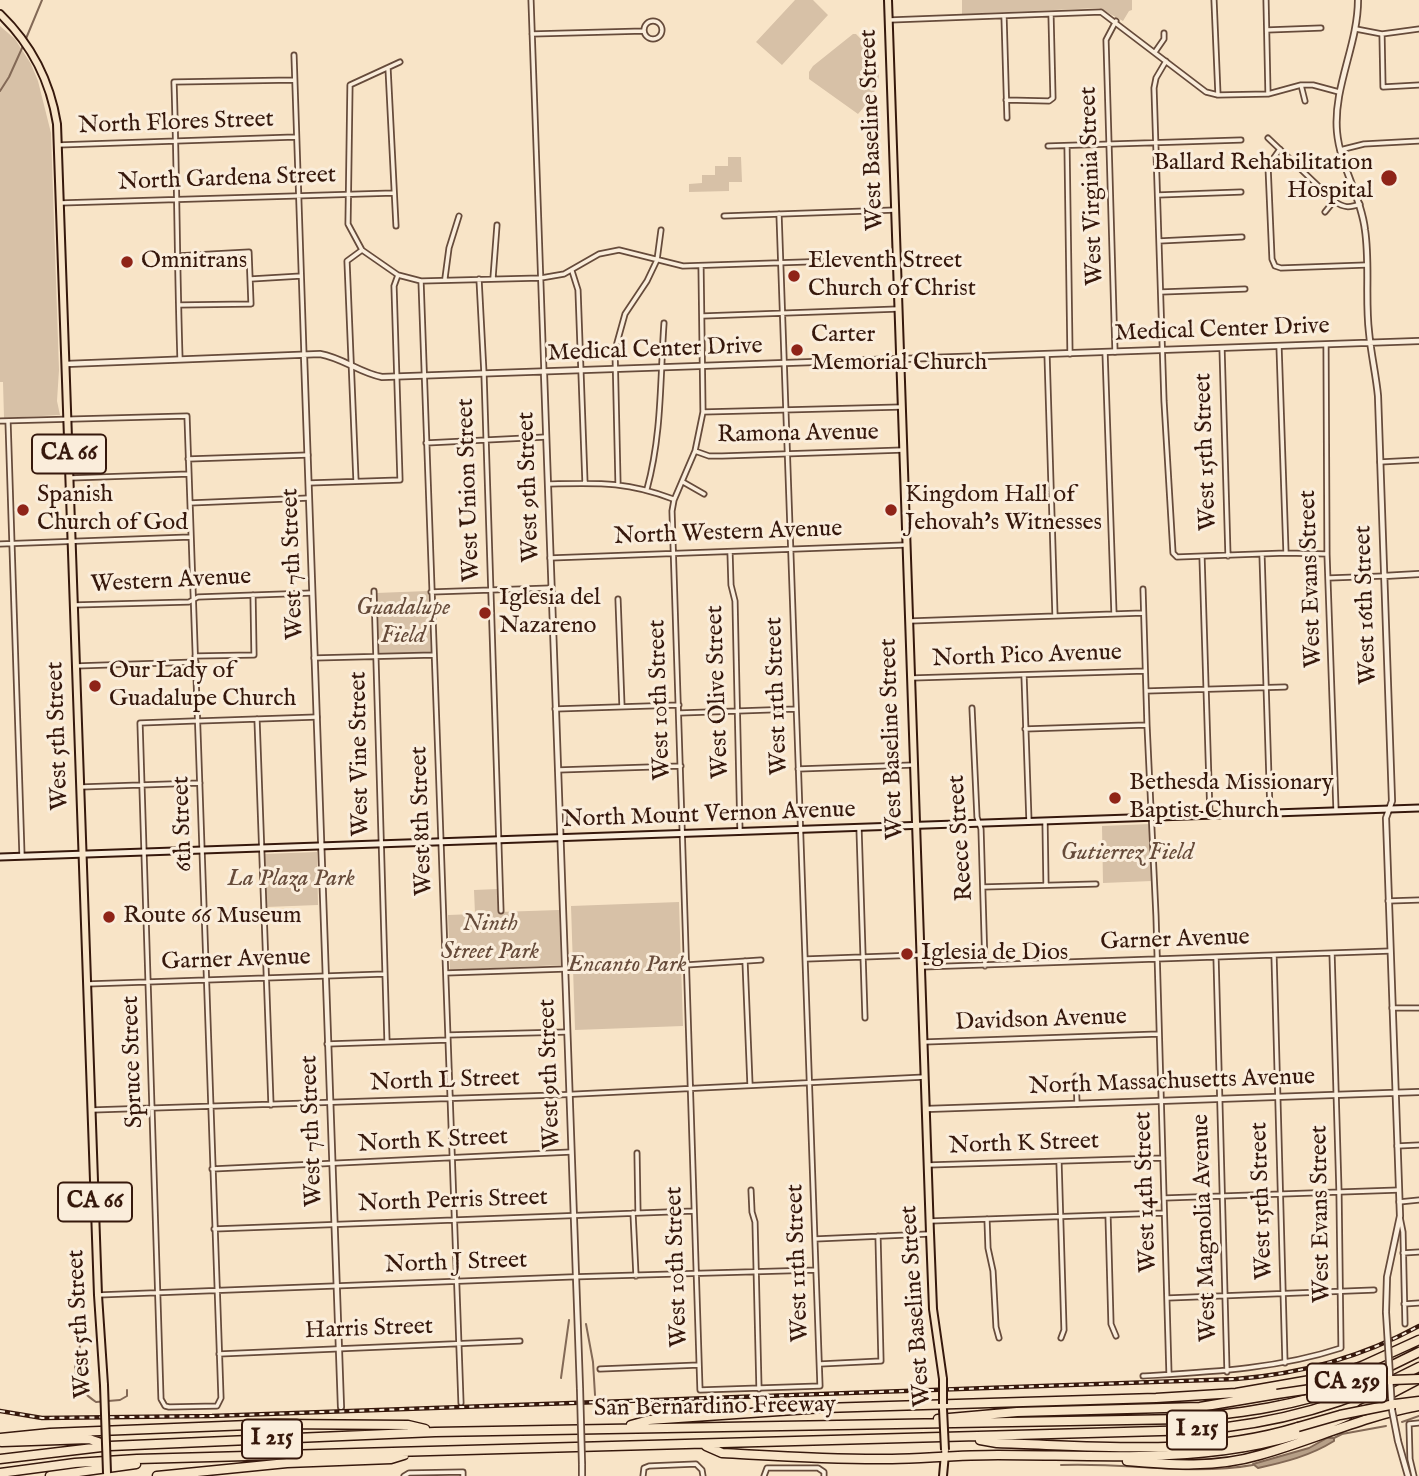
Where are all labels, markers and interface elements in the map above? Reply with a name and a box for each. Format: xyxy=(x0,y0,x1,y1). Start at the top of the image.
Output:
street label: West Baseline Street xyxy=(855,29,891,231)
street label: West Virginia Street xyxy=(1075,86,1111,286)
street label: North Flores Street xyxy=(78,106,274,142)
place label: Ballard Rehabilitation Hospital xyxy=(1153,150,1373,206)
street label: North Gardena Street xyxy=(118,162,336,198)
marker: Ballard Rehabilitation Hospital xyxy=(1379,168,1399,188)
place label: Omnitrans xyxy=(141,248,247,276)
place label: Eleventh Street Church of Christ xyxy=(808,248,976,304)
marker: Omnitrans xyxy=(119,254,135,270)
marker: Eleventh Street Church of Christ xyxy=(786,268,802,284)
street label: Medical Center Drive xyxy=(1114,313,1330,349)
place label: Carter Memorial Church xyxy=(811,322,987,378)
street label: Medical Center Drive xyxy=(547,333,763,369)
marker: Carter Memorial Church xyxy=(789,342,805,358)
street label: West 15th Street xyxy=(1190,372,1224,532)
street label: West Union Street xyxy=(452,398,488,582)
street label: West 9th Street xyxy=(513,411,547,563)
street label: Ramona Avenue xyxy=(717,419,879,451)
road number: CA 66 xyxy=(32,435,106,474)
place label: Spanish Church of God xyxy=(37,482,188,538)
place label: Kingdom Hall of Jehovah's Witnesses xyxy=(905,482,1102,538)
street label: West 7th Street xyxy=(277,488,311,640)
street label: West Evans Street xyxy=(1295,490,1329,668)
marker: Spanish Church of God xyxy=(15,502,31,518)
marker: Kingdom Hall of Jehovah's Witnesses xyxy=(883,502,899,518)
street label: North Western Avenue xyxy=(613,516,843,552)
street label: West 16th Street xyxy=(1350,525,1384,685)
street label: Western Avenue xyxy=(90,563,252,601)
place label: Iglesia del Nazareno xyxy=(499,585,601,641)
park label: Guadalupe Field xyxy=(356,595,450,651)
marker: Iglesia del Nazareno xyxy=(477,605,493,621)
street label: West Olive Street xyxy=(702,605,736,779)
street label: West 11th Street xyxy=(761,616,795,776)
street label: West 10th Street xyxy=(644,619,678,781)
street label: West Baseline Street xyxy=(875,638,911,840)
street label: North Pico Avenue xyxy=(932,639,1122,675)
place label: Our Lady of Guadalupe Church xyxy=(109,658,296,714)
street label: West 5th Street xyxy=(42,661,76,811)
street label: West Vine Street xyxy=(345,671,377,837)
marker: Our Lady of Guadalupe Church xyxy=(87,678,103,694)
street label: West 8th Street xyxy=(406,746,440,896)
place label: Bethesda Missionary Baptist Church xyxy=(1129,770,1333,826)
street label: Reece Street xyxy=(943,774,981,902)
street label: 6th Street xyxy=(168,776,200,872)
marker: Bethesda Missionary Baptist Church xyxy=(1107,790,1123,806)
street label: North Mount Vernon Avenue xyxy=(562,796,856,836)
park label: Gutierrez Field xyxy=(1060,840,1194,868)
park label: La Plaza Park xyxy=(227,866,355,894)
place label: Route 66 Museum xyxy=(123,903,302,931)
marker: Route 66 Museum xyxy=(101,909,117,925)
park label: Ninth Street Park xyxy=(441,911,539,967)
street label: Garner Avenue xyxy=(1100,924,1250,958)
place label: Iglesia de Dios xyxy=(921,940,1068,968)
street label: Garner Avenue xyxy=(161,944,311,978)
marker: Iglesia de Dios xyxy=(899,946,915,962)
park label: Encanto Park xyxy=(567,952,687,980)
street label: Spruce Street xyxy=(117,995,151,1129)
street label: West 9th Street xyxy=(534,998,568,1150)
street label: Davidson Avenue xyxy=(955,1004,1127,1038)
street label: West 7th Street xyxy=(296,1055,330,1207)
street label: North Massachusetts Avenue xyxy=(1028,1064,1316,1102)
street label: North L Street xyxy=(370,1065,520,1099)
street label: West 14th Street xyxy=(1130,1111,1164,1273)
street label: West Magnolia Avenue xyxy=(1188,1113,1224,1343)
street label: West 15th Street xyxy=(1246,1121,1280,1281)
street label: North K Street xyxy=(357,1124,509,1160)
street label: West Evans Street xyxy=(1306,1125,1338,1303)
street label: North K Street xyxy=(948,1128,1100,1162)
road number: CA 66 xyxy=(58,1182,132,1222)
street label: West 11th Street xyxy=(782,1183,816,1343)
street label: North Perris Street xyxy=(358,1184,548,1220)
street label: West 10th Street xyxy=(661,1186,695,1348)
street label: West Baseline Street xyxy=(896,1204,938,1408)
street label: North J Street xyxy=(384,1247,528,1281)
street label: West 5th Street xyxy=(63,1249,99,1399)
street label: Harris Street xyxy=(304,1313,434,1347)
road number: CA 259 xyxy=(1307,1364,1387,1402)
street label: San Bernardino Freeway xyxy=(594,1391,836,1425)
road number: I 215 xyxy=(1167,1410,1227,1450)
road number: I 215 xyxy=(242,1420,302,1458)

